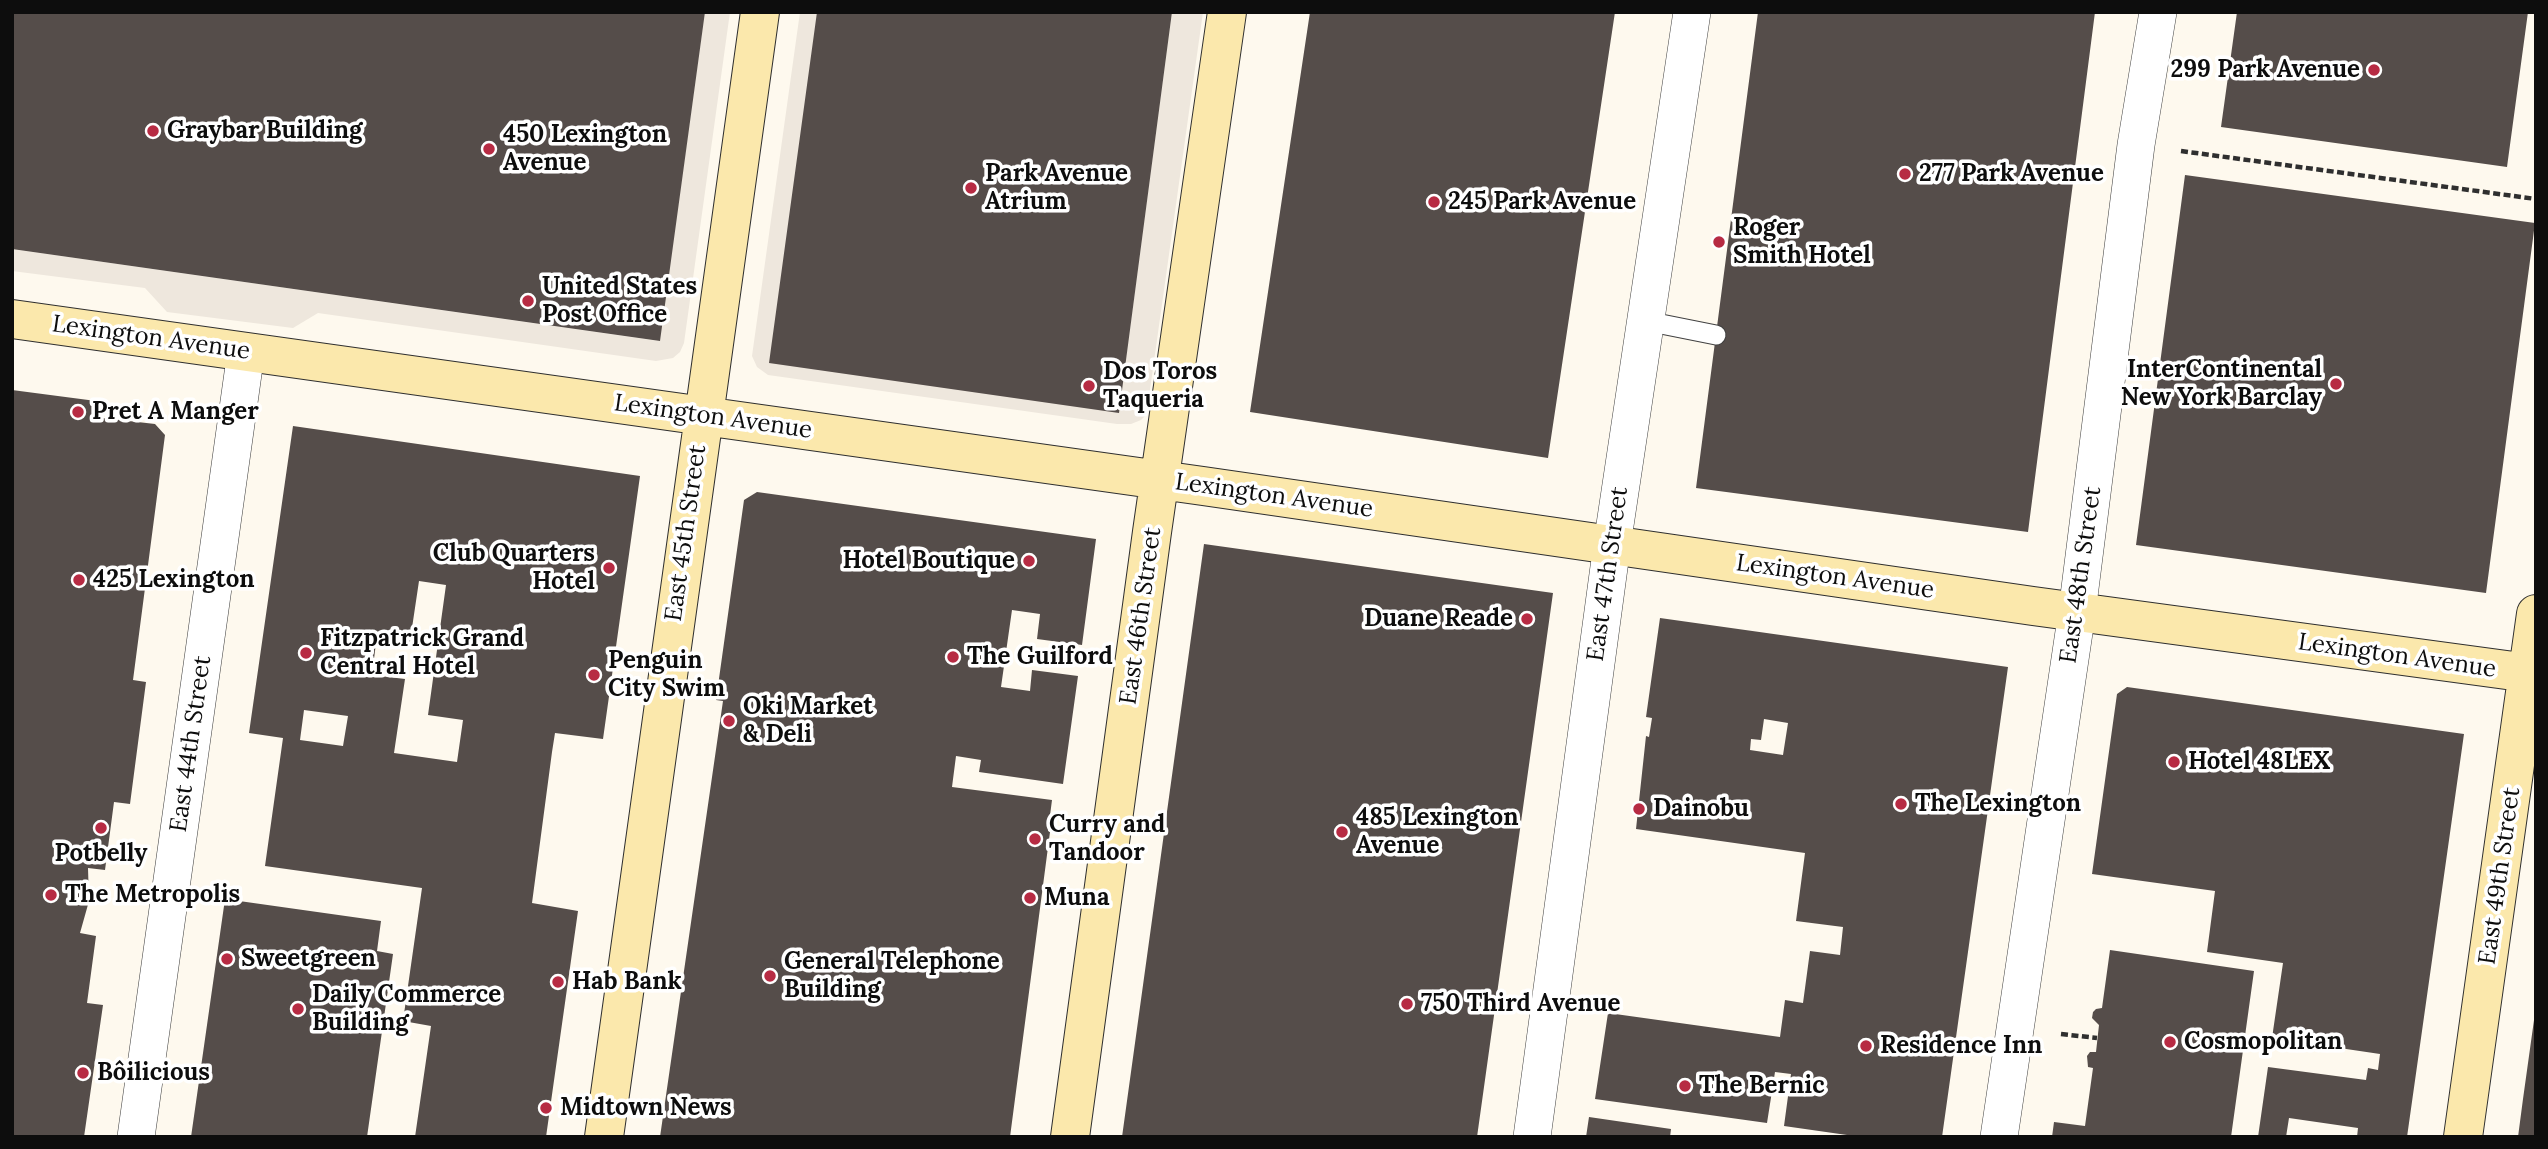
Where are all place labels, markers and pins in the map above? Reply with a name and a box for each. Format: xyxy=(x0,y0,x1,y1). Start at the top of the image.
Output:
place label: 299 Park Avenue xyxy=(2170,56,2360,84)
marker: 299 Park Avenue xyxy=(2366,62,2382,78)
place label: Graybar Building xyxy=(167,117,362,145)
place label: 450 Lexington Avenue xyxy=(503,121,667,177)
marker: Graybar Building xyxy=(145,123,161,139)
marker: 450 Lexington Avenue xyxy=(481,141,497,157)
place label: Park Avenue Atrium xyxy=(985,160,1128,216)
place label: 277 Park Avenue xyxy=(1919,160,2104,188)
marker: 277 Park Avenue xyxy=(1897,166,1913,182)
marker: Park Avenue Atrium xyxy=(963,180,979,196)
place label: 245 Park Avenue xyxy=(1448,188,1636,216)
marker: 245 Park Avenue xyxy=(1426,194,1442,210)
place label: Roger Smith Hotel xyxy=(1733,214,1871,270)
marker: Roger Smith Hotel xyxy=(1711,234,1727,250)
place label: United States Post Office xyxy=(542,273,697,329)
marker: United States Post Office xyxy=(520,293,536,309)
place label: InterContinental New York Barclay xyxy=(2121,356,2322,412)
place label: Dos Toros Taqueria xyxy=(1103,358,1217,414)
marker: InterContinental New York Barclay xyxy=(2328,376,2344,392)
marker: Dos Toros Taqueria xyxy=(1081,378,1097,394)
place label: Pret A Manger xyxy=(92,398,259,426)
marker: Pret A Manger xyxy=(70,404,86,420)
place label: Club Quarters Hotel xyxy=(433,540,595,596)
place label: Hotel Boutique xyxy=(843,547,1015,575)
marker: Hotel Boutique xyxy=(1021,553,1037,569)
marker: Club Quarters Hotel xyxy=(601,560,617,576)
place label: 425 Lexington xyxy=(93,566,255,594)
marker: 425 Lexington xyxy=(71,572,87,588)
place label: Duane Reade xyxy=(1364,605,1513,633)
marker: Duane Reade xyxy=(1519,611,1535,627)
place label: Fitzpatrick Grand Central Hotel xyxy=(320,625,524,681)
place label: The Guilford xyxy=(967,643,1113,671)
marker: Fitzpatrick Grand Central Hotel xyxy=(298,645,314,661)
place label: Penguin City Swim xyxy=(608,647,725,703)
marker: The Guilford xyxy=(945,649,961,665)
marker: Penguin City Swim xyxy=(586,667,602,683)
place label: Oki Market & Deli xyxy=(743,693,873,749)
marker: Oki Market & Deli xyxy=(721,713,737,729)
place label: Hotel 48LEX xyxy=(2188,748,2330,776)
marker: Hotel 48LEX xyxy=(2166,754,2182,770)
place label: The Lexington xyxy=(1915,790,2081,818)
place label: Dainobu xyxy=(1653,795,1749,823)
marker: The Lexington xyxy=(1893,796,1909,812)
marker: Dainobu xyxy=(1631,801,1647,817)
place label: 485 Lexington Avenue xyxy=(1356,804,1518,860)
place label: Curry and Tandoor xyxy=(1049,811,1165,867)
marker: Potbelly xyxy=(93,820,109,836)
marker: 485 Lexington Avenue xyxy=(1334,824,1350,840)
marker: Curry and Tandoor xyxy=(1027,831,1043,847)
place label: Potbelly xyxy=(54,840,148,868)
place label: The Metropolis xyxy=(65,881,240,909)
place label: Muna xyxy=(1044,884,1109,912)
marker: The Metropolis xyxy=(43,887,59,903)
marker: Muna xyxy=(1022,890,1038,906)
place label: Sweetgreen xyxy=(241,945,376,973)
place label: General Telephone Building xyxy=(784,948,1000,1004)
marker: Sweetgreen xyxy=(219,951,235,967)
place label: Hab Bank xyxy=(572,968,682,996)
marker: General Telephone Building xyxy=(762,968,778,984)
marker: Hab Bank xyxy=(550,974,566,990)
place label: Daily Commerce Building xyxy=(312,981,501,1037)
place label: 750 Third Avenue xyxy=(1421,990,1620,1018)
marker: 750 Third Avenue xyxy=(1399,996,1415,1012)
marker: Daily Commerce Building xyxy=(290,1001,306,1017)
place label: Cosmopolitan xyxy=(2184,1028,2342,1056)
place label: Residence Inn xyxy=(1880,1032,2042,1060)
marker: Cosmopolitan xyxy=(2162,1034,2178,1050)
marker: Residence Inn xyxy=(1858,1038,1874,1054)
place label: Bôilicious xyxy=(97,1059,210,1087)
marker: Bôilicious xyxy=(75,1065,91,1081)
place label: The Bernic xyxy=(1699,1072,1825,1100)
marker: The Bernic xyxy=(1677,1078,1693,1094)
place label: Midtown News xyxy=(560,1094,732,1122)
marker: Midtown News xyxy=(538,1100,554,1116)

